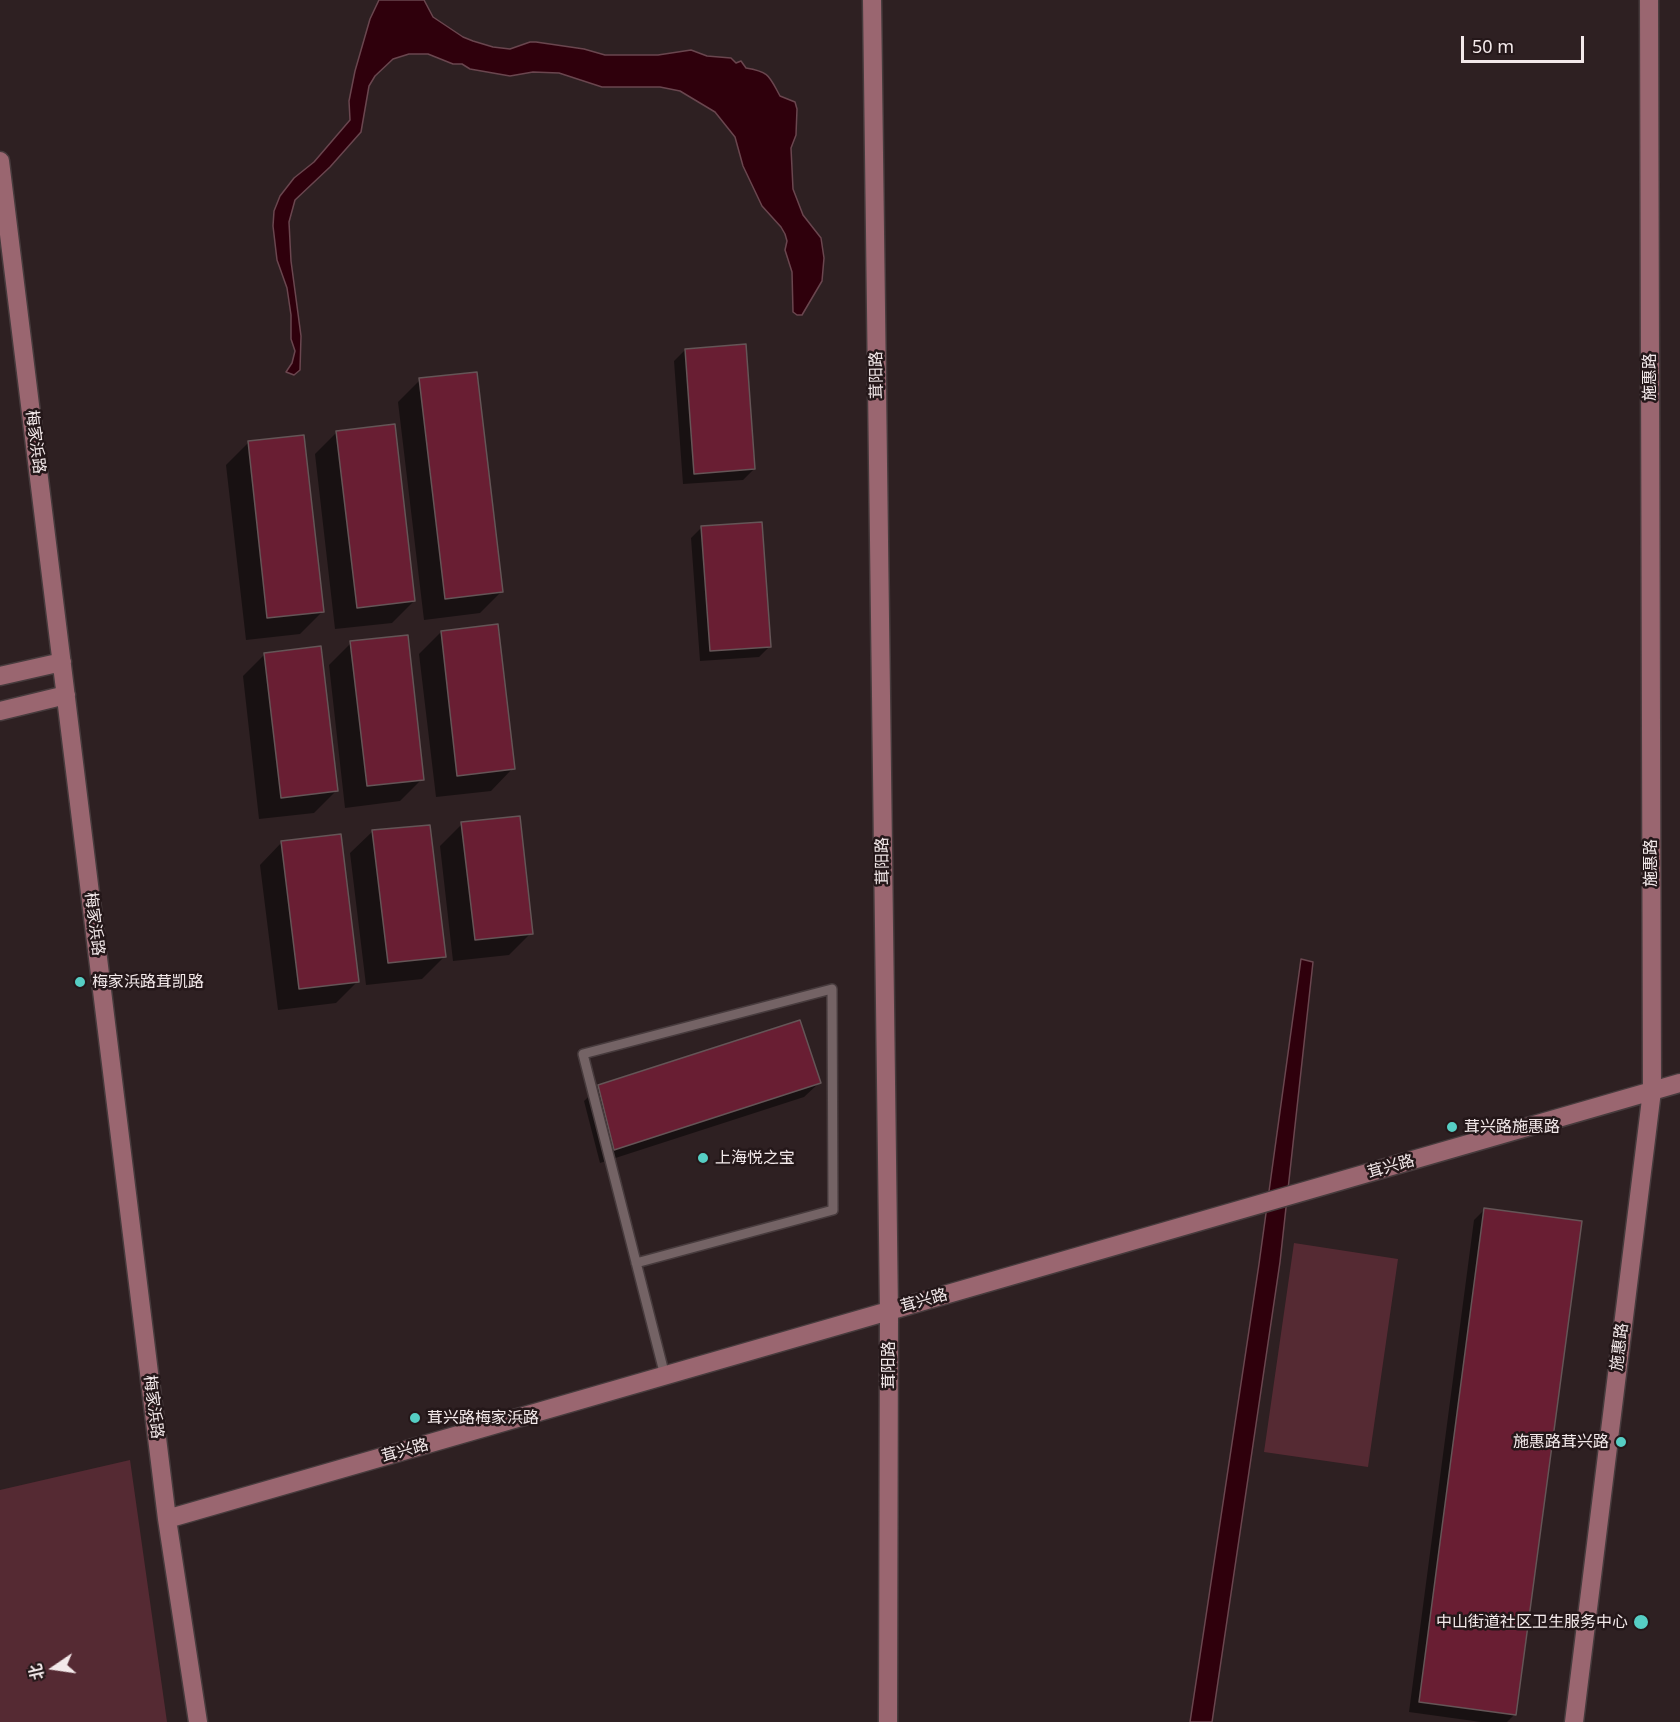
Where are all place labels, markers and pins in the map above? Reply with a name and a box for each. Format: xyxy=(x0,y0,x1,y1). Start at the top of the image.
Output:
place label: 梅家浜路茸凯路 xyxy=(92,972,204,992)
marker: 梅家浜路茸凯路 xyxy=(73,975,87,989)
place label: 茸兴路施惠路 xyxy=(1464,1117,1560,1137)
marker: 茸兴路施惠路 xyxy=(1445,1120,1459,1134)
place label: 上海悦之宝 xyxy=(715,1148,795,1168)
marker: 上海悦之宝 xyxy=(696,1151,710,1165)
place label: 茸兴路梅家浜路 xyxy=(427,1408,539,1428)
marker: 茸兴路梅家浜路 xyxy=(408,1411,422,1425)
place label: 施惠路茸兴路 xyxy=(1513,1432,1609,1452)
marker: 施惠路茸兴路 xyxy=(1614,1435,1628,1449)
place label: 中山街道社区卫生服务中心 xyxy=(1436,1612,1628,1632)
marker: 中山街道社区卫生服务中心 xyxy=(1632,1613,1650,1631)

